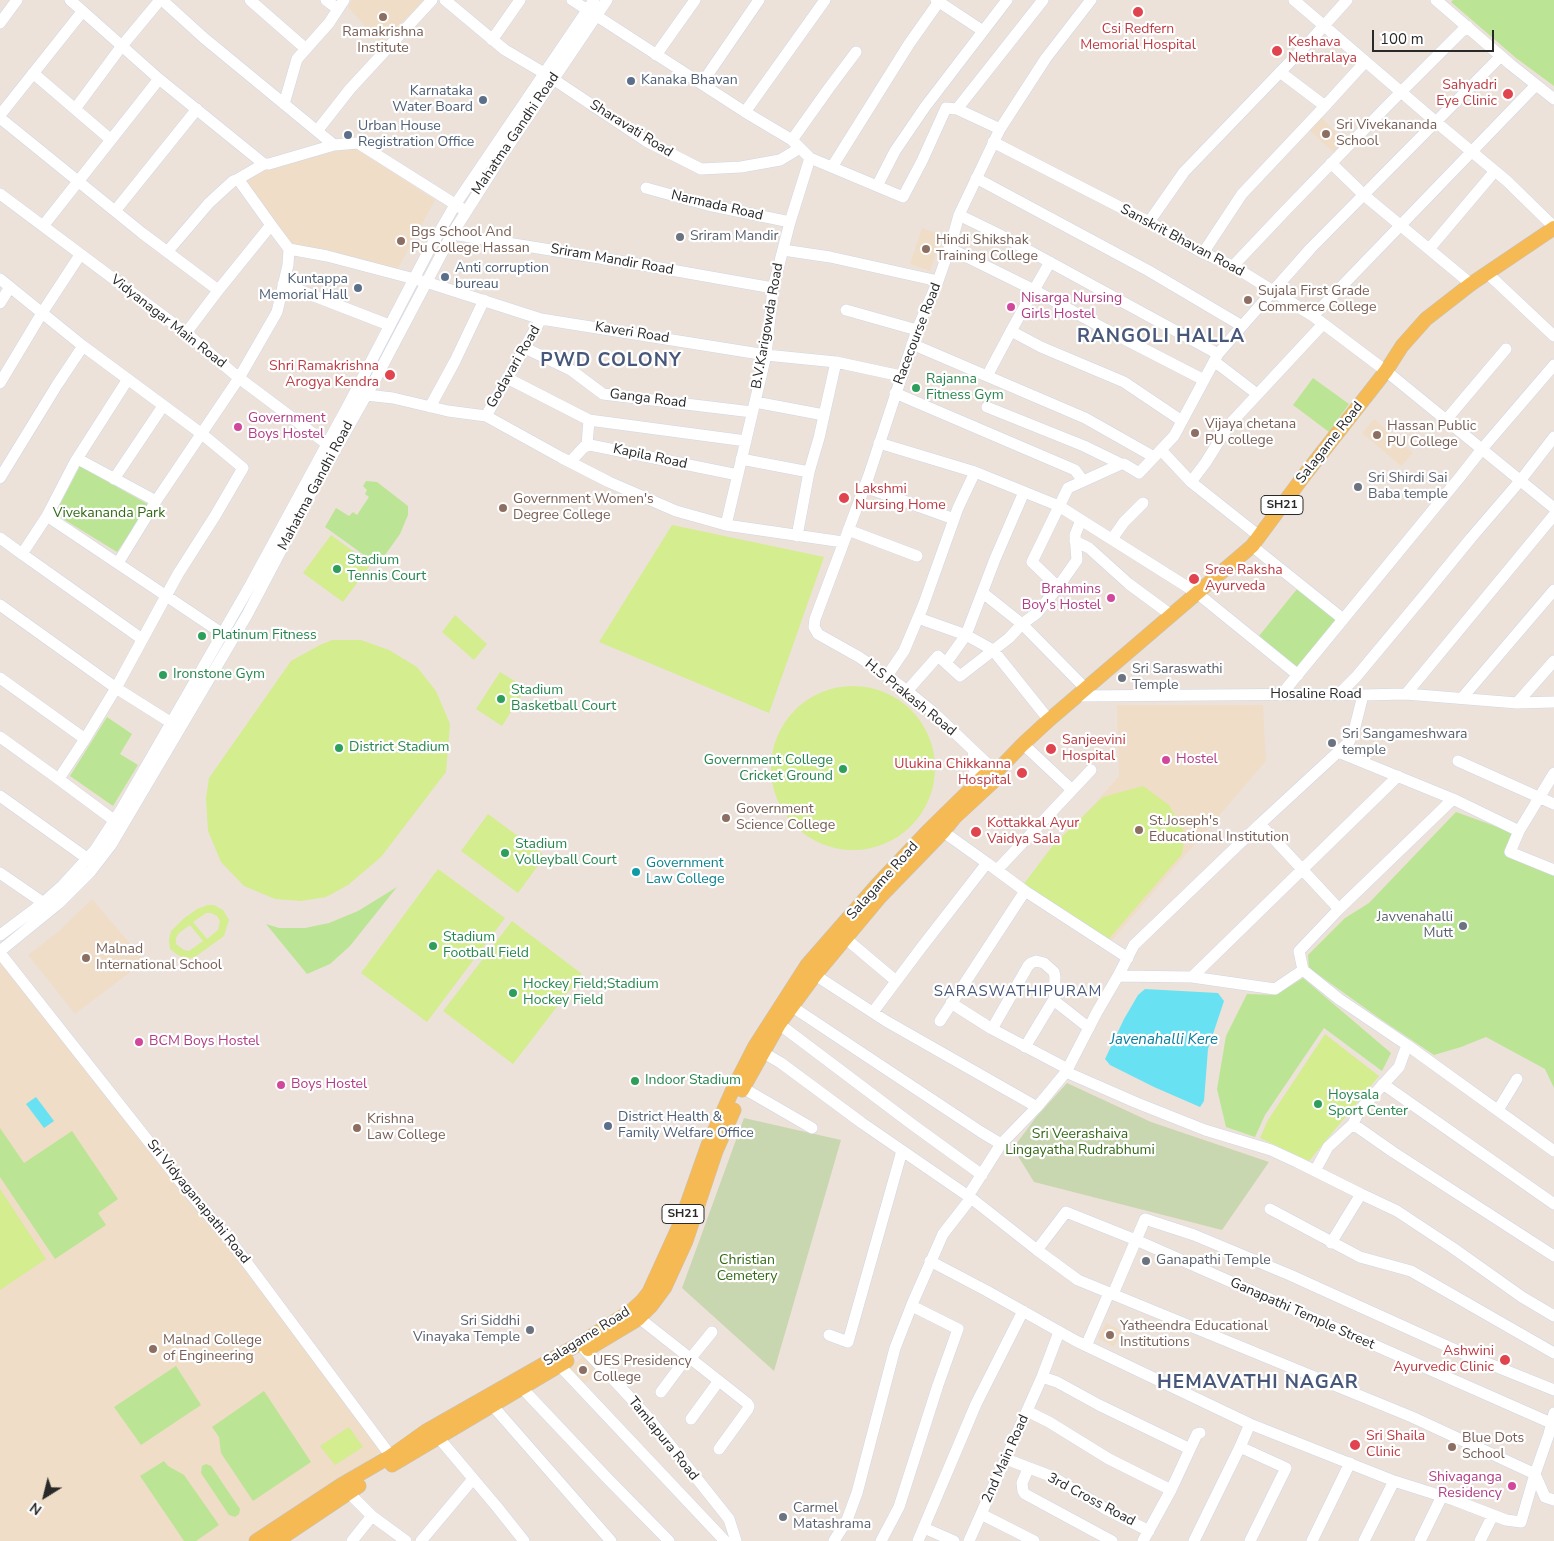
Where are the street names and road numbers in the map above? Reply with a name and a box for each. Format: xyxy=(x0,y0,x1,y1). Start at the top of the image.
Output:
street label: Mahatma Gandhi Road xyxy=(469,70,563,198)
street label: Sharavati Road xyxy=(586,97,676,161)
street label: Narmada Road xyxy=(669,187,765,225)
street label: Sanskrit Bhavan Road xyxy=(1117,201,1247,281)
street label: Sriram Mandir Road xyxy=(549,241,675,279)
street label: B.V.Karigowda Road xyxy=(749,262,787,390)
street label: Vidyanagar Main Road xyxy=(107,272,229,372)
street label: Racecourse Road xyxy=(891,281,945,387)
street label: Kaveri Road xyxy=(594,319,670,347)
street label: Godavari Road xyxy=(484,323,544,411)
street label: Ganga Road xyxy=(609,386,687,412)
street label: Salagame Road xyxy=(1293,399,1367,487)
street label: Mahatma Gandhi Road xyxy=(275,419,357,553)
street label: Kapila Road xyxy=(611,441,689,473)
road number: SH21 xyxy=(1261,496,1303,514)
street label: H.S Prakash Road xyxy=(861,656,959,740)
street label: Hosaline Road xyxy=(1270,687,1362,703)
street label: Salagame Road xyxy=(844,839,922,923)
street label: Sri Vidyaganapathi Road xyxy=(143,1137,253,1267)
road number: SH21 xyxy=(662,1204,704,1224)
street label: Ganapathi Temple Street xyxy=(1227,1274,1377,1354)
street label: Salagame Road xyxy=(541,1304,633,1370)
street label: Tamlapura Road xyxy=(624,1394,702,1484)
street label: 2nd Main Road xyxy=(979,1412,1033,1506)
street label: 3rd Cross Road xyxy=(1044,1470,1138,1530)

